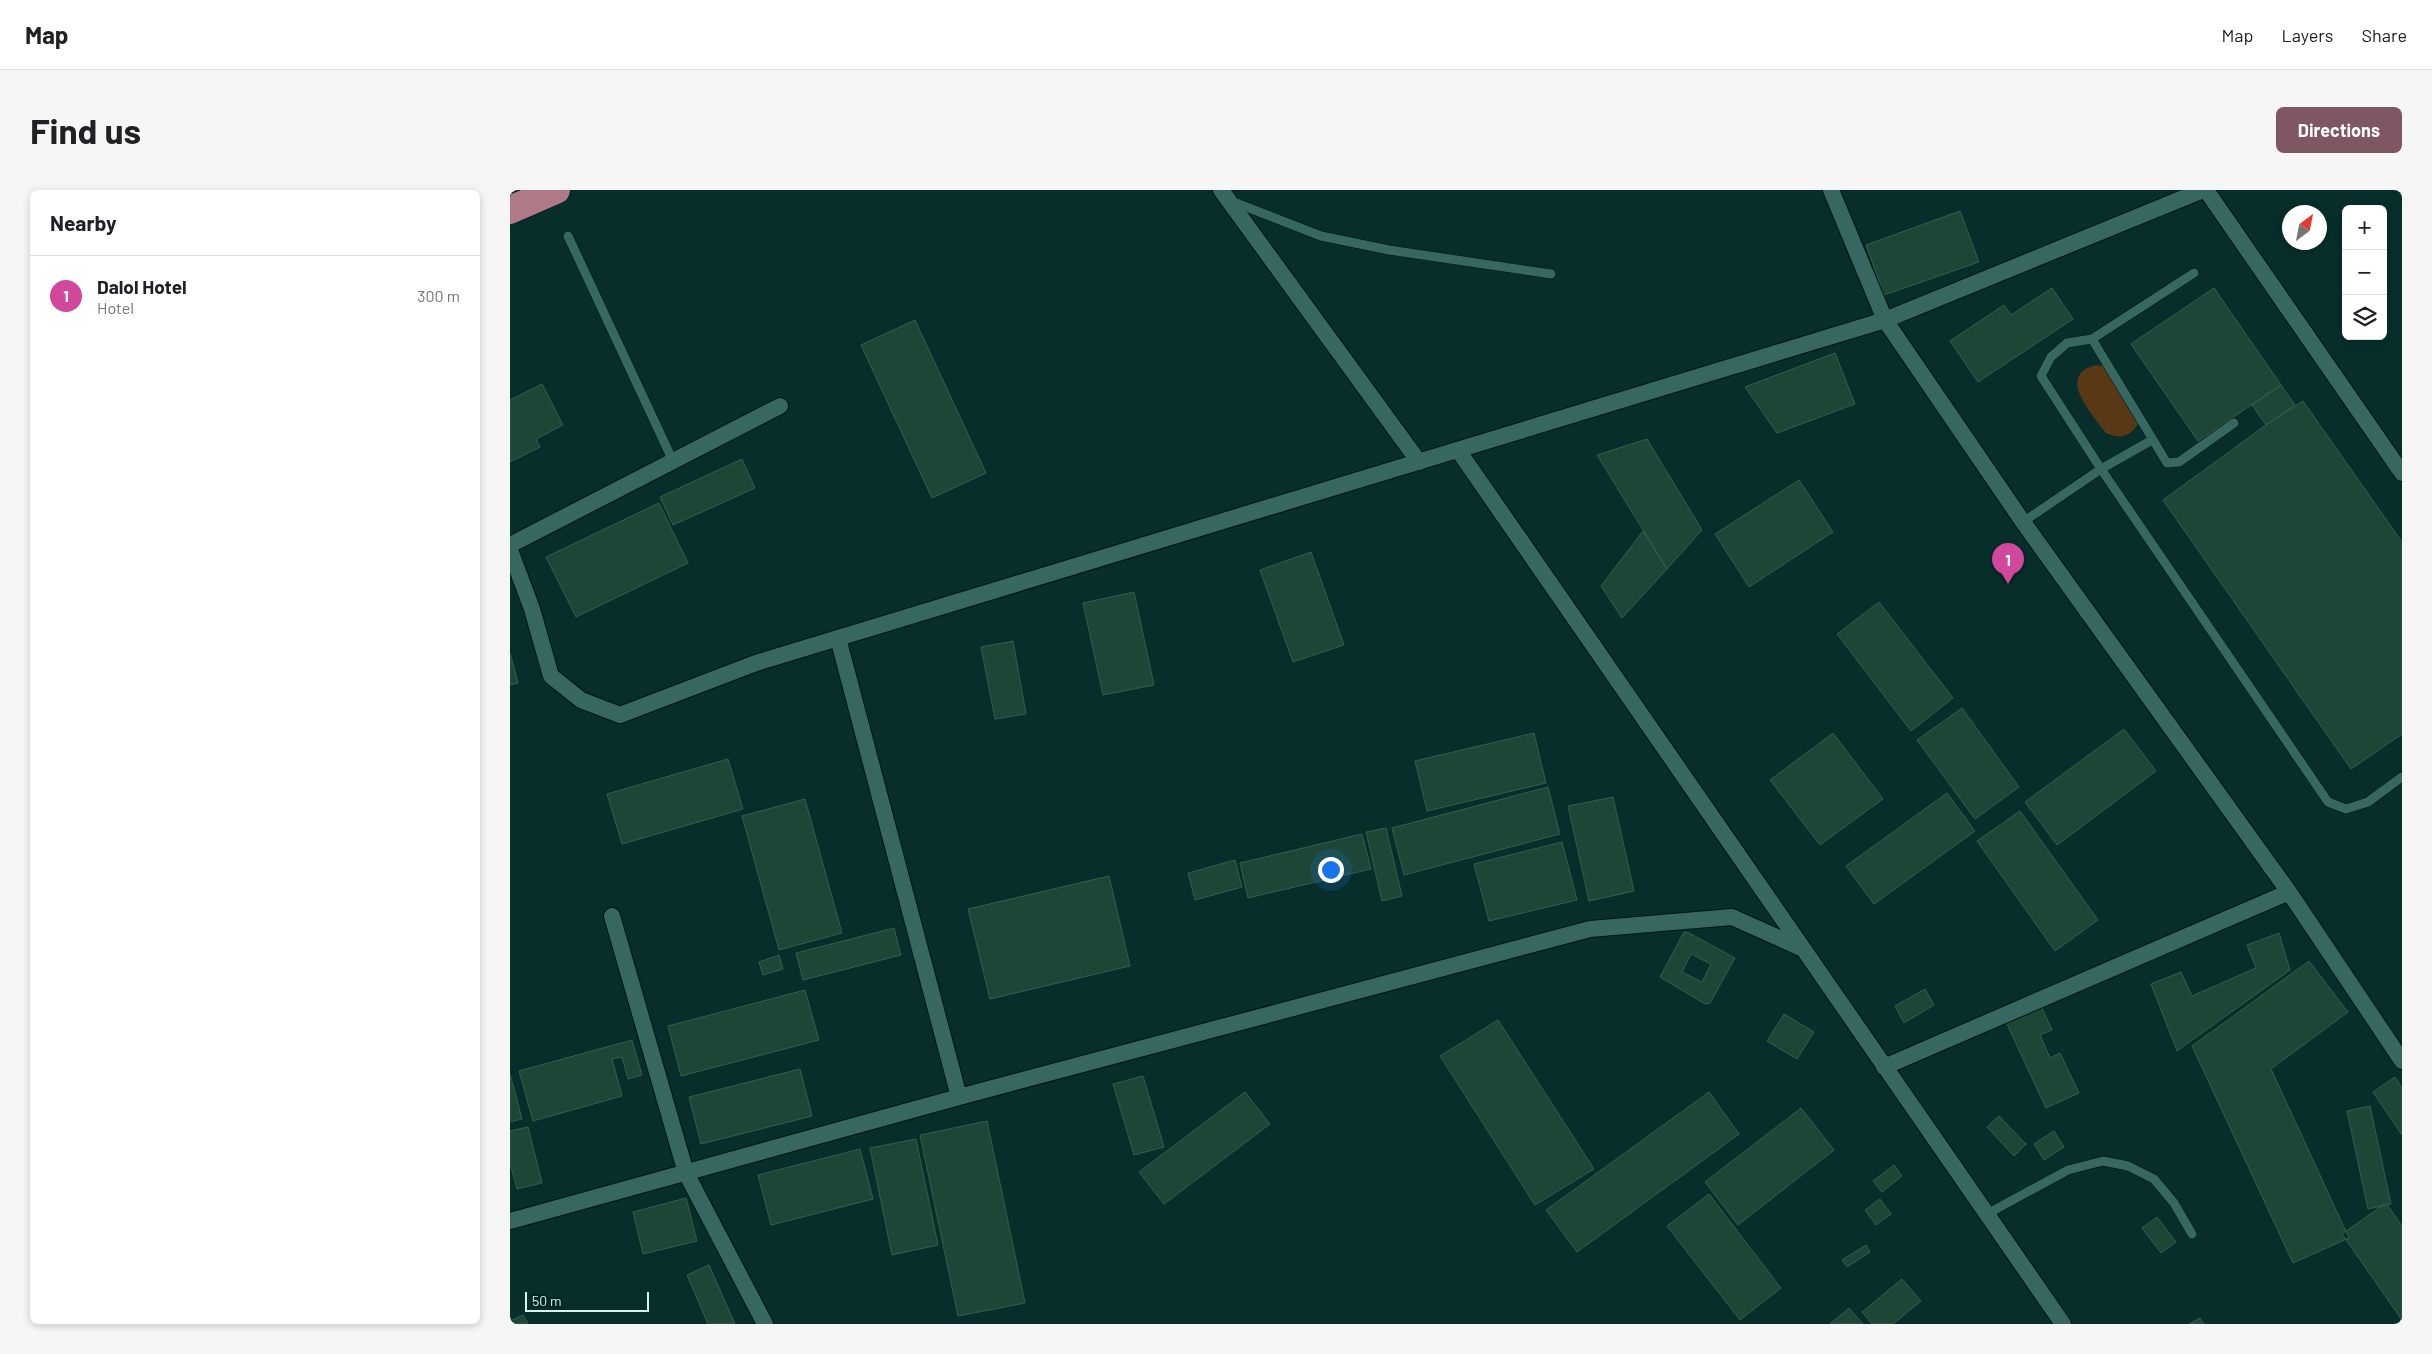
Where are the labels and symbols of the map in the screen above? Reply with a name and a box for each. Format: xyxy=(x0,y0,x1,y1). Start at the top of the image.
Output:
north arrow xyxy=(2282,205,2327,250)
pin: 1 xyxy=(1992,543,2024,584)
your location xyxy=(1318,857,1344,883)
scale bar xyxy=(525,1289,649,1312)

